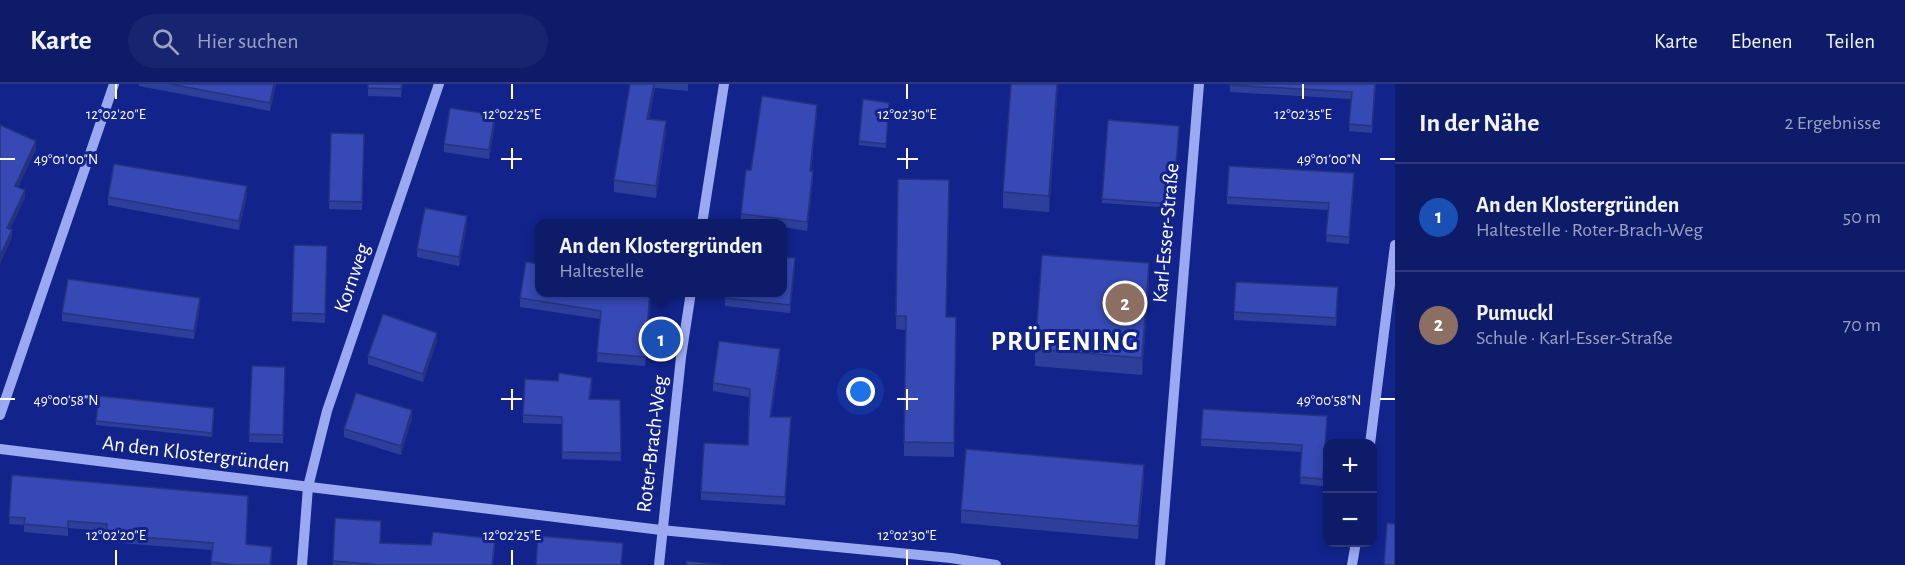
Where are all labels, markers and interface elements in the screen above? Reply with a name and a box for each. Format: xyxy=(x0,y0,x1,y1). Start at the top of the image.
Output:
search box xyxy=(128,14,548,68)
icon: search xyxy=(149,25,182,58)
text: Karte xyxy=(30,27,92,55)
text: Hier suchen xyxy=(197,30,299,52)
text: Karte xyxy=(1654,31,1698,52)
text: Ebenen xyxy=(1731,31,1793,52)
text: Teilen xyxy=(1826,31,1875,52)
text: 12°02'20"E xyxy=(86,107,146,122)
text: 12°02'25"E xyxy=(483,107,541,122)
text: 12°02'30"E xyxy=(877,107,937,122)
text: 12°02'35"E xyxy=(1274,107,1332,122)
text: In der Nähe xyxy=(1419,110,1539,136)
text: 2 Ergebnisse xyxy=(1784,113,1881,133)
text: 49°01'00"N xyxy=(34,152,98,167)
text: 49°01'00"N xyxy=(1297,152,1361,167)
street label: Karl-Esser-Straße xyxy=(1149,162,1183,304)
text: An den Klostergründen xyxy=(1476,194,1679,216)
text: 1 xyxy=(1435,207,1442,227)
text: 50 m xyxy=(1843,207,1881,227)
popup xyxy=(535,219,787,297)
text: Haltestelle · Roter-Brach-Weg xyxy=(1476,220,1703,240)
text: An den Klostergründen xyxy=(559,235,763,257)
street label: Kornweg xyxy=(330,240,374,315)
text: Haltestelle xyxy=(559,261,644,281)
pin: 2 xyxy=(1106,280,1144,326)
text: Pumuckl xyxy=(1476,302,1554,324)
text: 2 xyxy=(1434,315,1443,335)
text: 70 m xyxy=(1843,315,1881,335)
pin: 1 xyxy=(642,316,680,362)
district label: PRÜFENING xyxy=(991,326,1139,355)
text: Schule · Karl-Esser-Straße xyxy=(1476,328,1673,348)
street label: Roter-Brach-Weg xyxy=(633,374,671,514)
your location xyxy=(846,377,875,406)
text: 49°00'58"N xyxy=(34,393,98,408)
text: 49°00'58"N xyxy=(1297,393,1361,408)
street label: An den Klostergründen xyxy=(101,432,291,476)
map controls xyxy=(1323,439,1377,547)
button: + xyxy=(1323,439,1377,493)
button: − xyxy=(1323,493,1377,547)
text: 12°02'20"E xyxy=(86,528,146,543)
text: 12°02'25"E xyxy=(483,528,541,543)
text: 12°02'30"E xyxy=(877,528,937,543)

